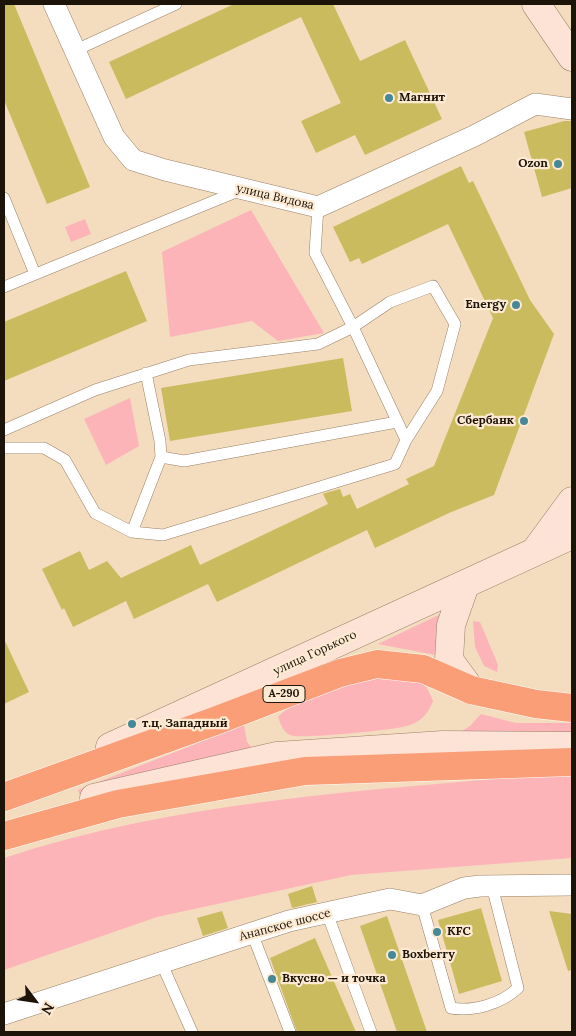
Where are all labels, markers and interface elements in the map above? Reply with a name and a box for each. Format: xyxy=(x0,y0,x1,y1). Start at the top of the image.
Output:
place label: Магнит xyxy=(399,91,445,105)
marker: Магнит xyxy=(383,92,395,104)
place label: Ozon xyxy=(518,157,548,171)
marker: Ozon xyxy=(552,158,564,170)
street label: улица Видова xyxy=(235,181,315,213)
place label: Energy xyxy=(465,298,506,312)
marker: Energy xyxy=(510,299,522,311)
place label: Сбербанк xyxy=(457,414,514,428)
marker: Сбербанк xyxy=(518,415,530,427)
street label: улица Горького xyxy=(271,627,359,679)
road number: А-290 xyxy=(263,686,305,702)
place label: т.ц. Западный xyxy=(142,717,228,731)
marker: т.ц. Западный xyxy=(126,718,138,730)
street label: Анапское шоссе xyxy=(238,906,332,944)
place label: KFC xyxy=(447,925,471,939)
marker: KFC xyxy=(431,926,443,938)
place label: Boxberry xyxy=(402,948,455,962)
marker: Boxberry xyxy=(386,949,398,961)
place label: Вкусно — и точка xyxy=(282,972,386,986)
marker: Вкусно — и точка xyxy=(266,973,278,985)
north arrow xyxy=(10,976,60,1026)
text: N xyxy=(37,999,58,1018)

